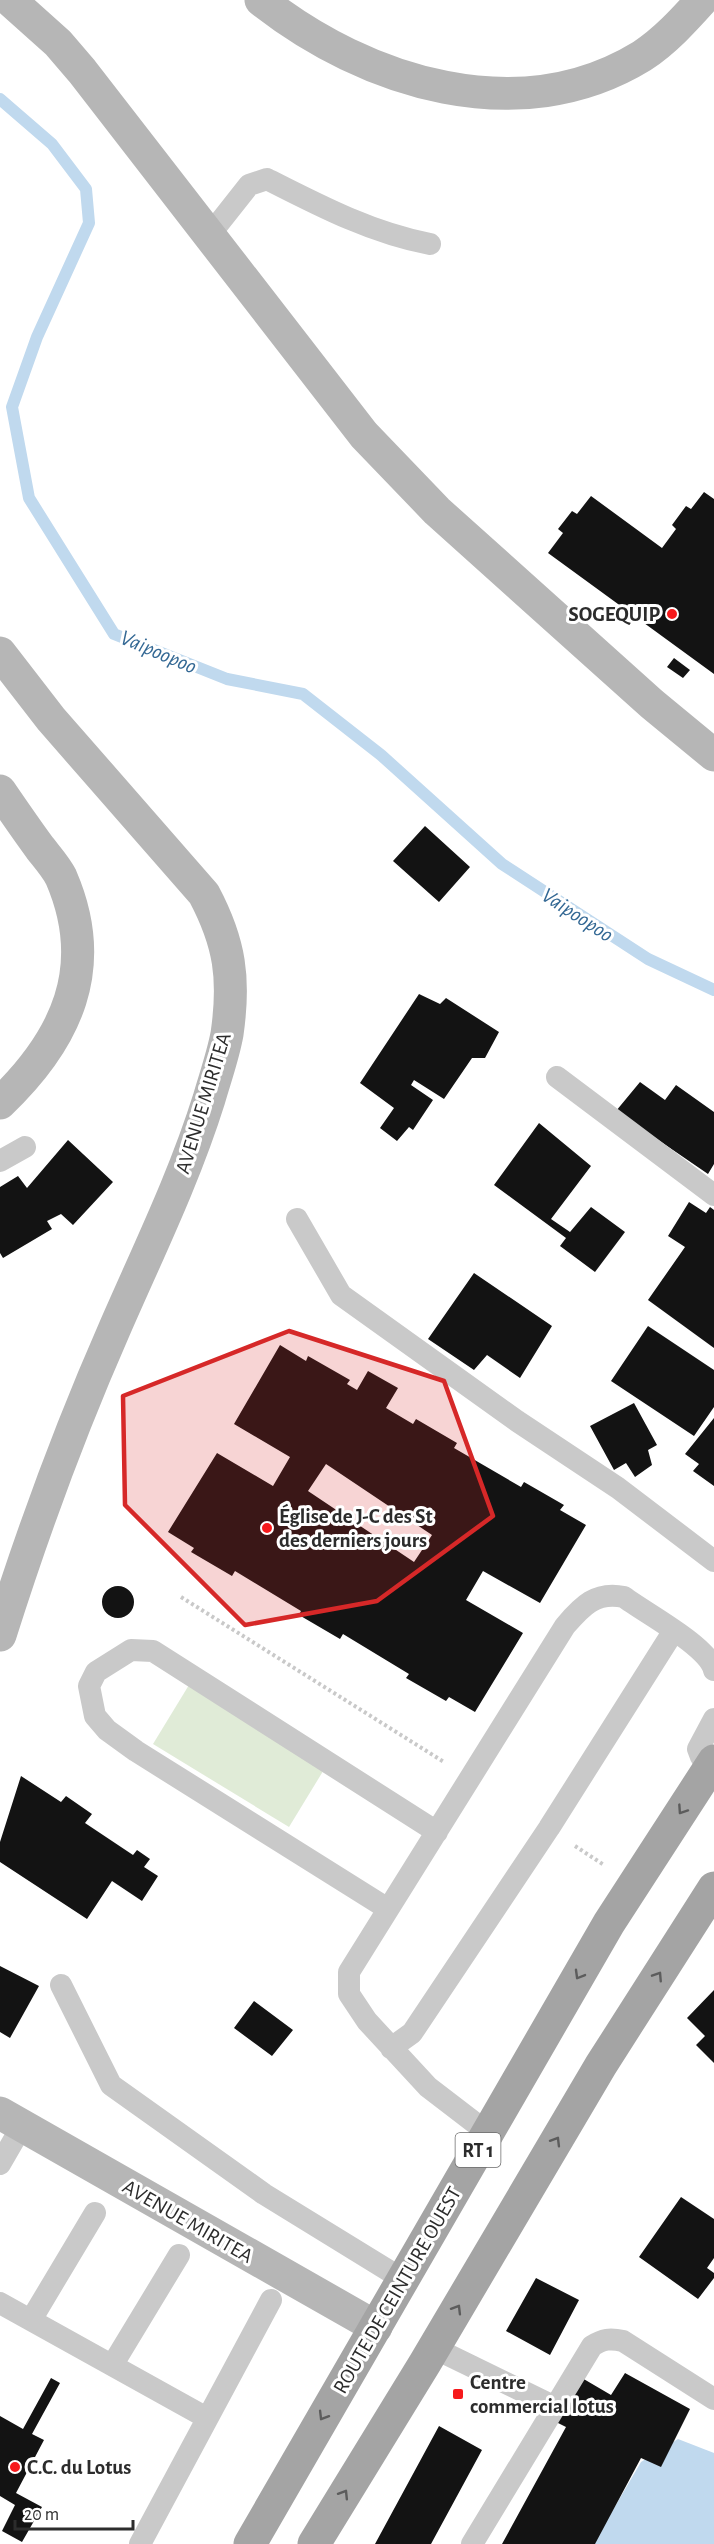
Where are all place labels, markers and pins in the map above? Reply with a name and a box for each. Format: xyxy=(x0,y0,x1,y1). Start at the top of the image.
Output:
place label: SOGEQUIP xyxy=(568,604,660,626)
marker: SOGEQUIP xyxy=(665,607,679,621)
place label: Église de J-C des St des derniers jours xyxy=(279,1503,433,1551)
marker: Église de J-C des St des derniers jours xyxy=(260,1521,274,1535)
place label: Centre commercial lotus xyxy=(470,2372,614,2417)
marker: Centre commercial lotus xyxy=(451,2387,465,2401)
place label: C.C. du Lotus xyxy=(27,2457,131,2478)
marker: C.C. du Lotus xyxy=(8,2460,22,2474)

